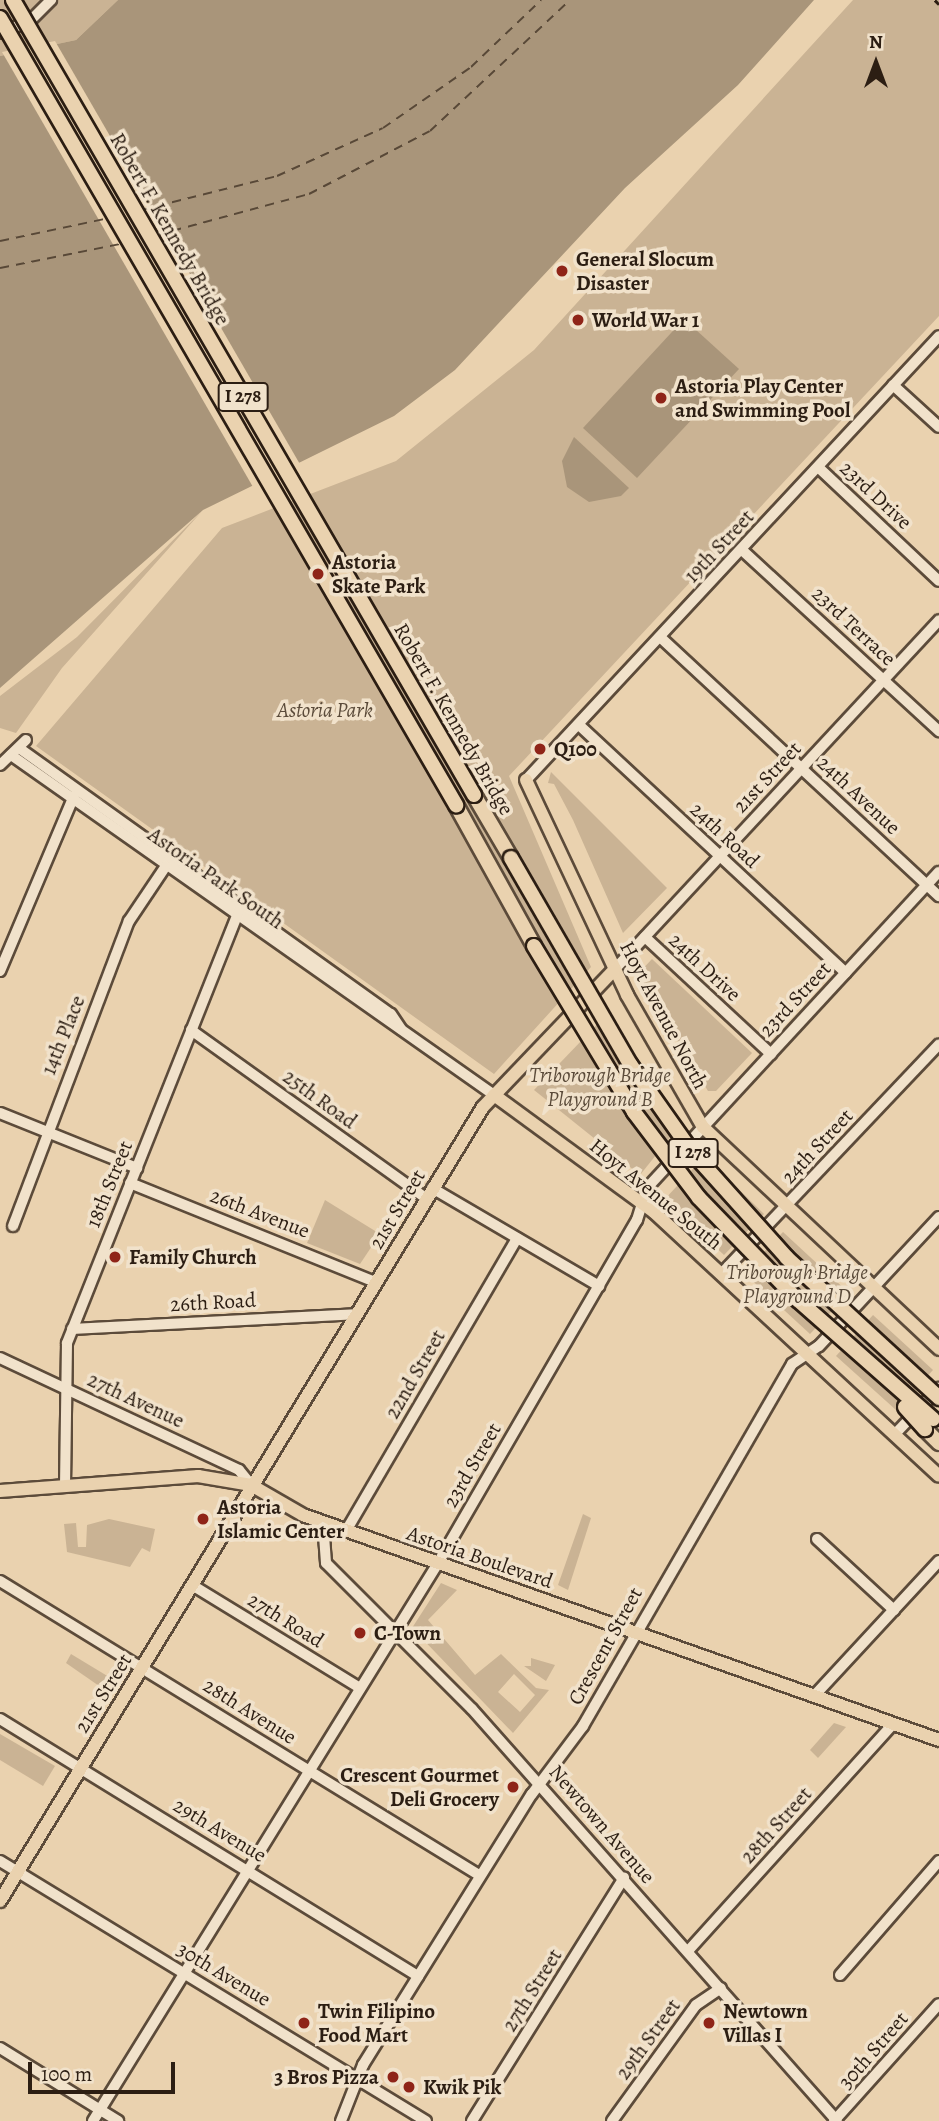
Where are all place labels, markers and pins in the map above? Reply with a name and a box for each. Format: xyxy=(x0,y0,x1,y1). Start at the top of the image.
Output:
place label: General Slocum Disaster xyxy=(576,246,714,296)
marker: General Slocum Disaster xyxy=(554,263,570,279)
place label: World War 1 xyxy=(592,307,699,333)
marker: World War 1 xyxy=(570,312,586,328)
place label: Astoria Play Center and Swimming Pool xyxy=(675,373,850,423)
marker: Astoria Play Center and Swimming Pool xyxy=(653,390,669,406)
place label: Astoria Skate Park xyxy=(332,549,425,599)
marker: Astoria Skate Park xyxy=(310,566,326,582)
place label: Q100 xyxy=(554,736,597,762)
marker: Q100 xyxy=(532,741,548,757)
place label: Family Church xyxy=(129,1244,257,1270)
marker: Family Church xyxy=(107,1249,123,1265)
place label: Astoria Islamic Center xyxy=(217,1494,345,1544)
marker: Astoria Islamic Center xyxy=(195,1511,211,1527)
place label: C-Town xyxy=(374,1620,441,1646)
marker: C-Town xyxy=(352,1625,368,1641)
place label: Crescent Gourmet Deli Grocery xyxy=(340,1762,499,1812)
marker: Crescent Gourmet Deli Grocery xyxy=(505,1779,521,1795)
place label: Twin Filipino Food Mart xyxy=(318,1998,435,2048)
place label: Newtown Villas I xyxy=(723,1998,808,2048)
marker: Twin Filipino Food Mart xyxy=(296,2015,312,2031)
marker: Newtown Villas I xyxy=(701,2015,717,2031)
place label: 3 Bros Pizza xyxy=(274,2064,379,2090)
marker: 3 Bros Pizza xyxy=(385,2069,401,2085)
place label: Kwik Pik xyxy=(423,2074,501,2100)
marker: Kwik Pik xyxy=(401,2079,417,2095)

